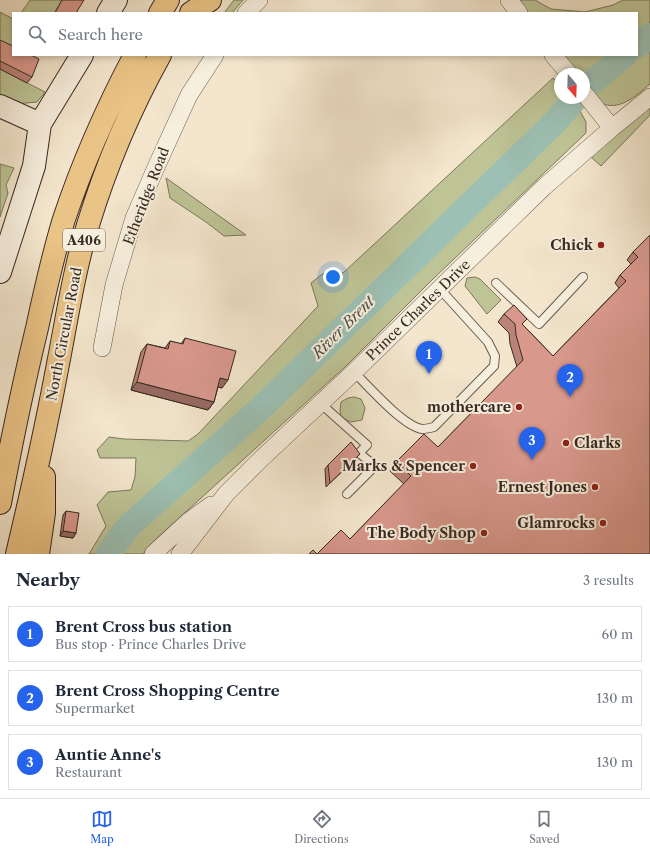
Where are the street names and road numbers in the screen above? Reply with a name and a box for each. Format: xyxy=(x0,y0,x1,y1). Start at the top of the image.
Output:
street label: Etheridge Road xyxy=(119,144,173,247)
road number: A406 xyxy=(63,229,105,251)
street label: Prince Charles Drive xyxy=(362,255,474,364)
street label: North Circular Road xyxy=(42,265,86,402)

